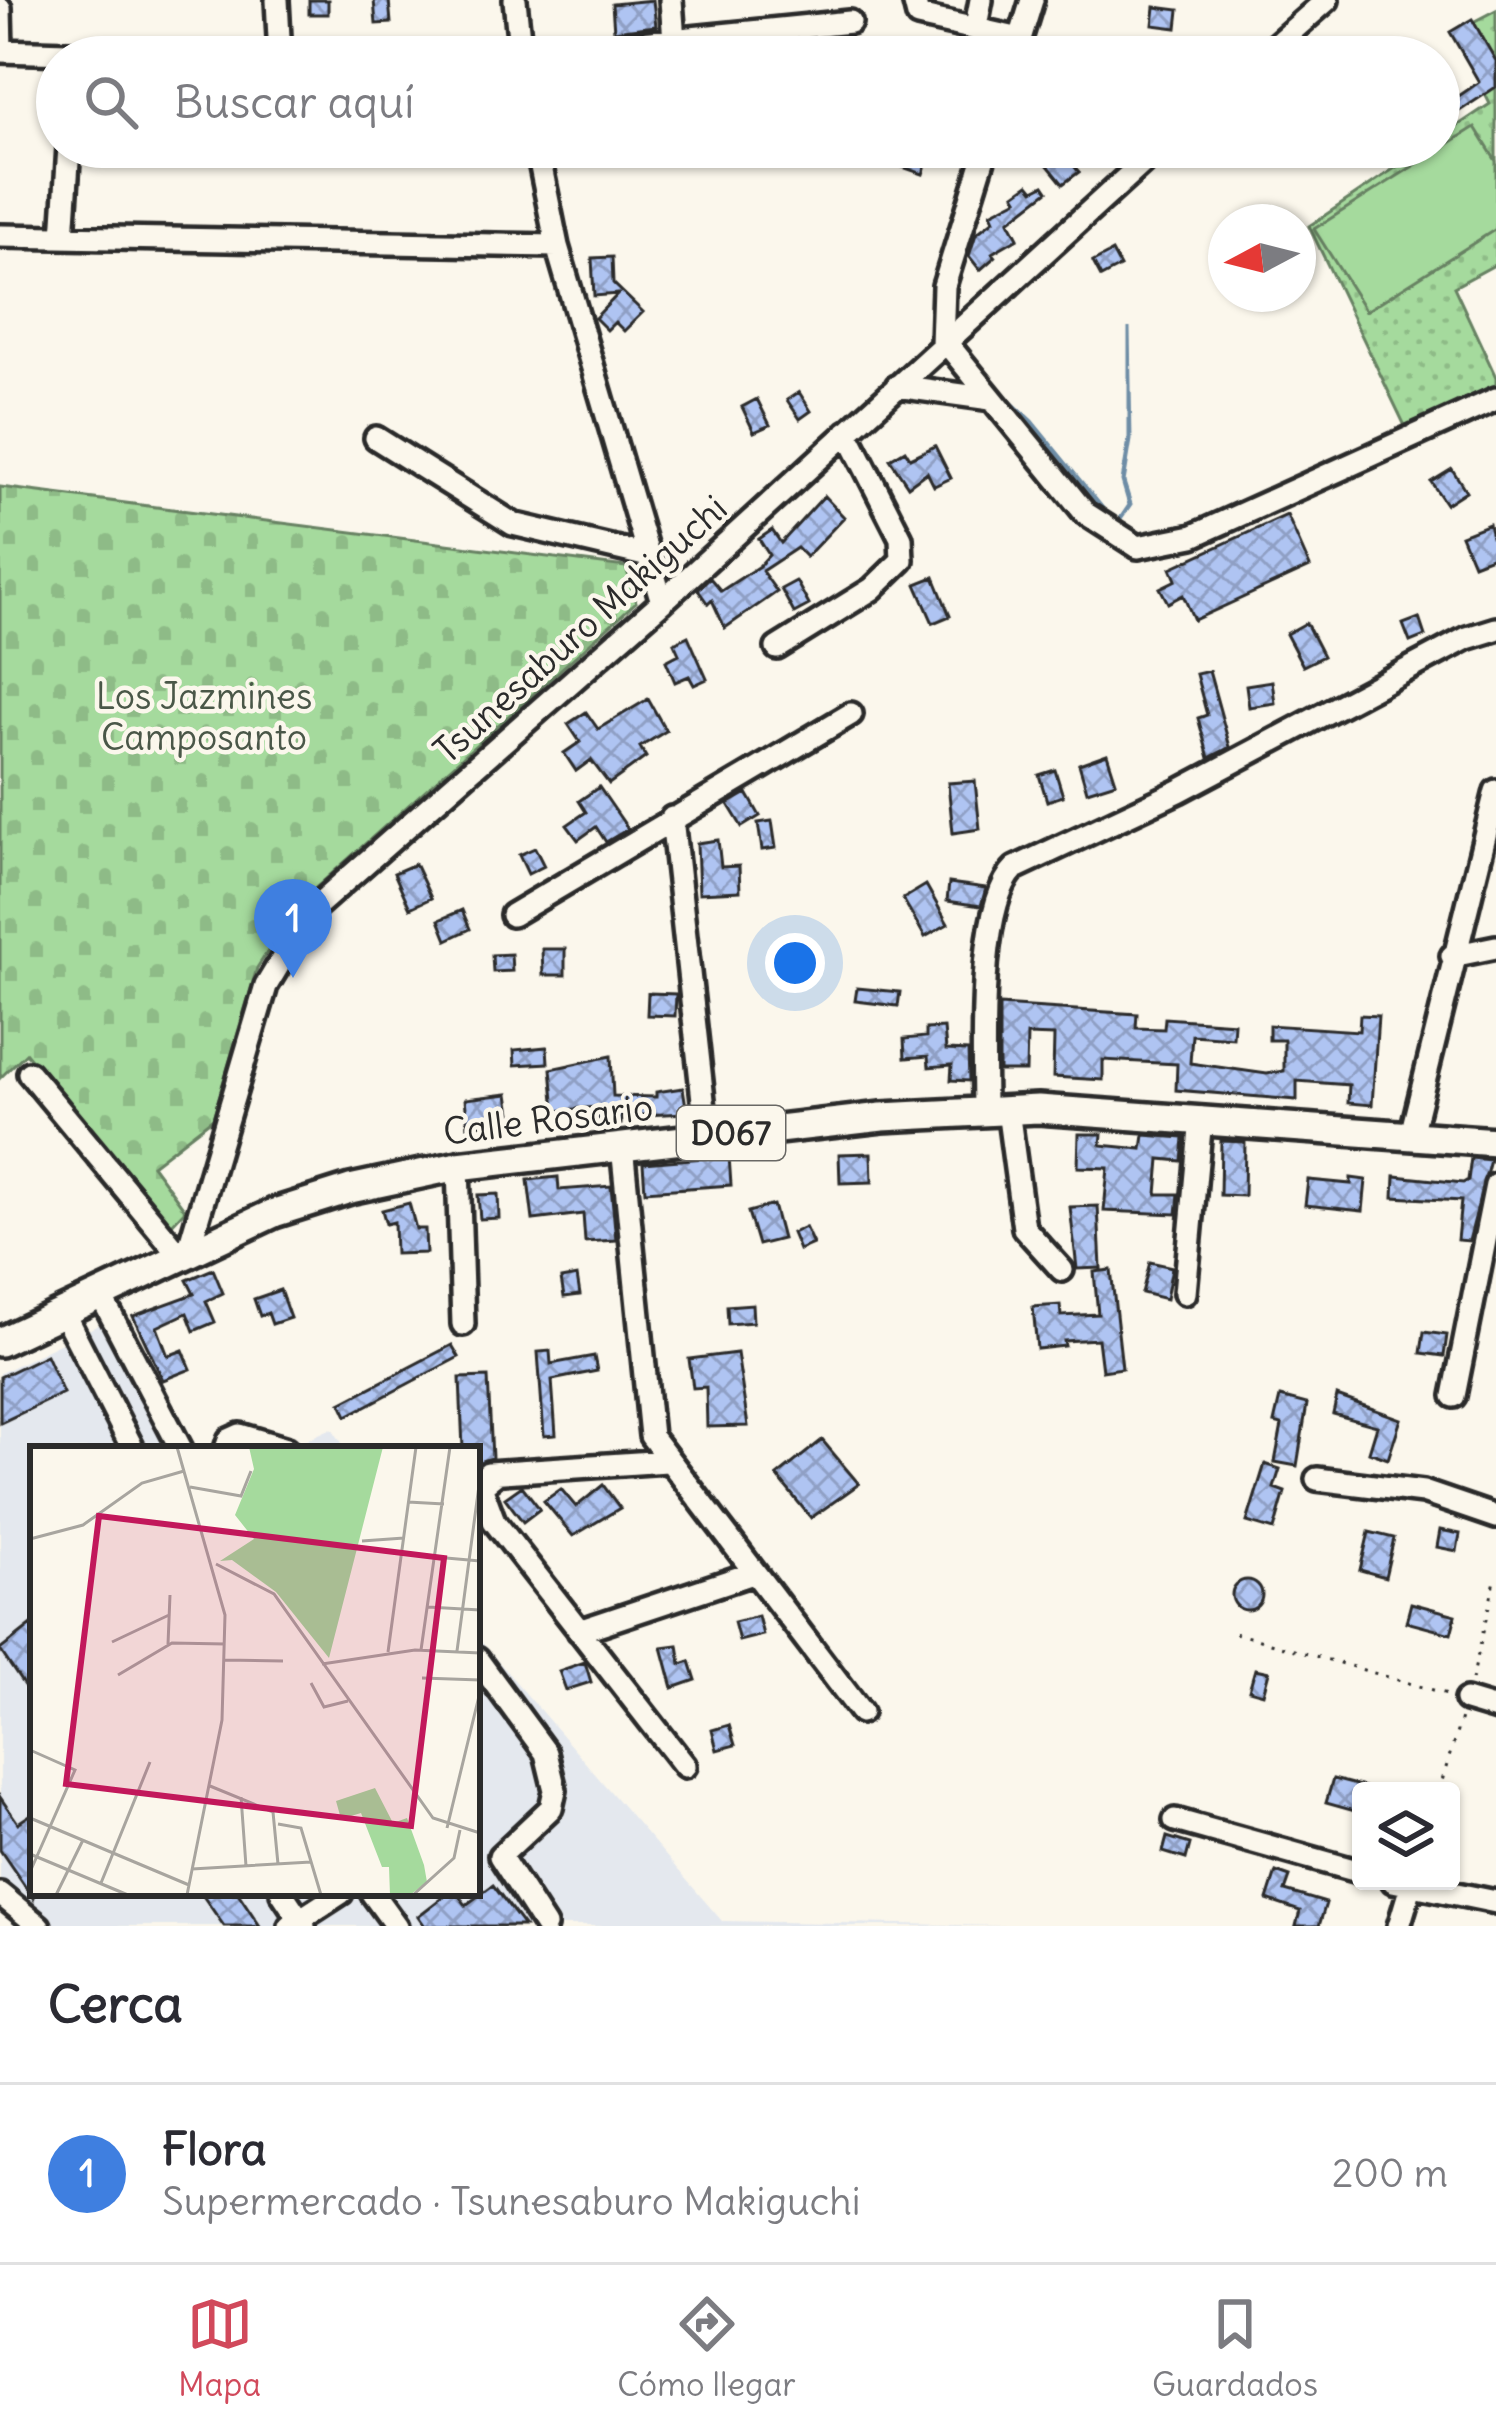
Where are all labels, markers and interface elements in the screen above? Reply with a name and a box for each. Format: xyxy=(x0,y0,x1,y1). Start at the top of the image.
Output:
search box xyxy=(36,36,1460,168)
icon: search xyxy=(78,69,144,135)
text: Buscar aquí xyxy=(174,74,414,130)
north arrow xyxy=(1208,204,1316,312)
street label: Tsunesaburo Makiguchi xyxy=(424,486,736,773)
park label: Los Jazmines Camposanto xyxy=(96,674,312,760)
pin: 1 xyxy=(254,879,332,978)
your location xyxy=(765,933,825,993)
street label: Calle Rosario xyxy=(441,1084,655,1155)
road number: D067 xyxy=(677,1106,785,1160)
inset map xyxy=(30,1446,480,1896)
map controls xyxy=(1352,1782,1460,1890)
button: layers xyxy=(1352,1782,1460,1890)
text: Cerca xyxy=(48,1972,183,2036)
text: Flora xyxy=(162,2121,266,2177)
text: 1 xyxy=(79,2149,95,2198)
text: 200 m xyxy=(1332,2149,1448,2198)
text: Supermercado · Tsunesaburo Makiguchi xyxy=(162,2177,861,2226)
tab: Mapa xyxy=(178,2291,261,2405)
tab: Cómo llegar xyxy=(617,2291,796,2405)
tab: Guardados xyxy=(1152,2291,1318,2405)

